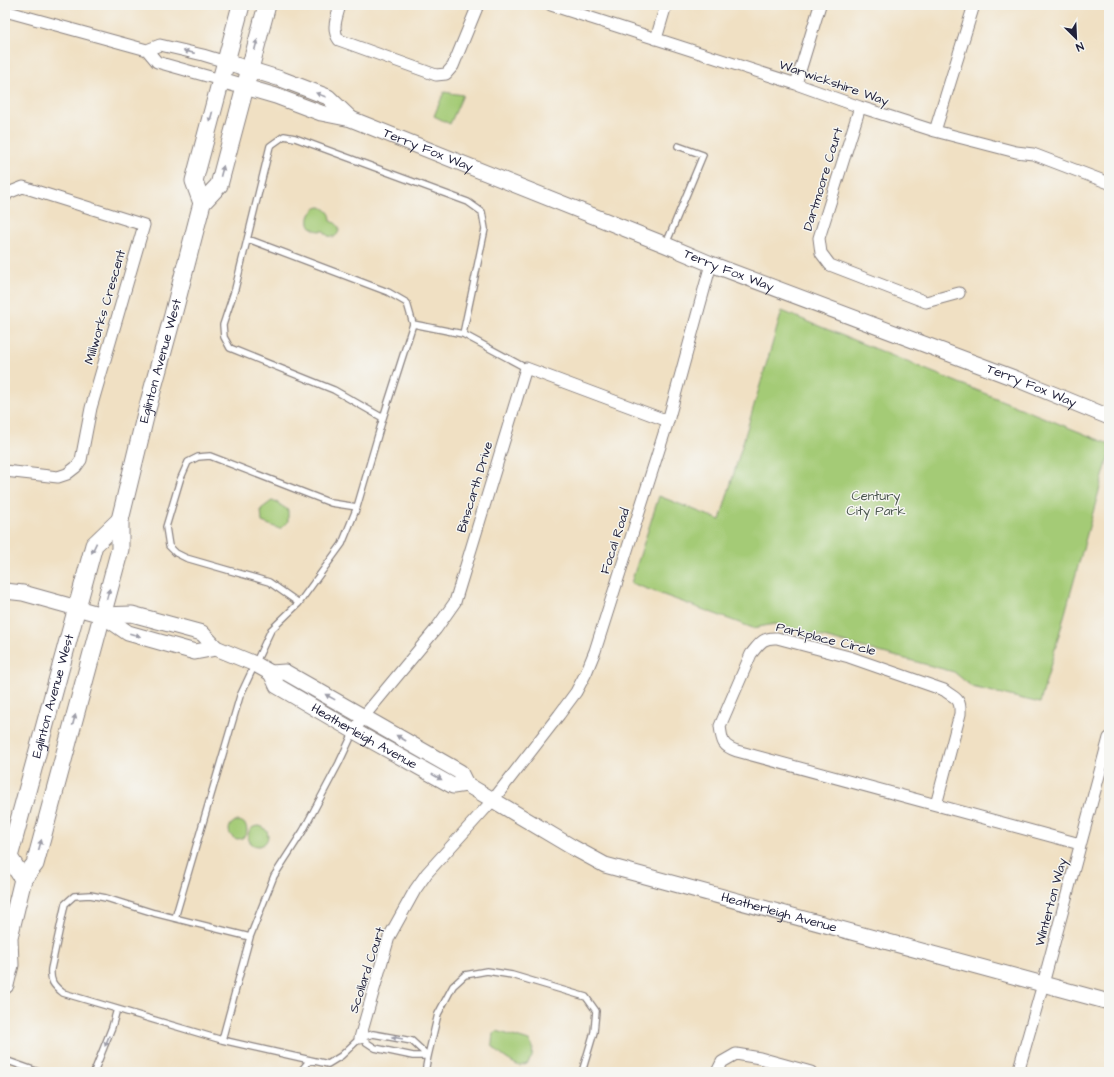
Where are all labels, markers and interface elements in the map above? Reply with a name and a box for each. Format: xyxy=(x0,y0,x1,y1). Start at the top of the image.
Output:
north arrow xyxy=(1056,18,1096,58)
text: N xyxy=(1074,38,1086,55)
one-way arrow xyxy=(254,39,260,52)
one-way arrow xyxy=(182,48,195,54)
street label: Warwickshire Way xyxy=(776,56,891,111)
one-way arrow xyxy=(315,91,327,97)
one-way arrow xyxy=(208,112,214,124)
street label: Terry Fox Way xyxy=(380,124,476,177)
street label: Dartmoore Court xyxy=(799,124,847,233)
one-way arrow xyxy=(220,165,226,177)
street label: Terry Fox Way xyxy=(681,244,777,297)
street label: Millworks Crescent xyxy=(80,247,130,366)
street label: Eglinton Avenue West xyxy=(135,296,186,425)
street label: Terry Fox Way xyxy=(984,360,1079,413)
street label: Binscarth Drive xyxy=(453,439,497,535)
park label: Century City Park xyxy=(847,487,905,521)
street label: Focal Road xyxy=(596,505,634,576)
one-way arrow xyxy=(91,542,97,554)
one-way arrow xyxy=(105,588,111,600)
street label: Parkplace Circle xyxy=(774,618,878,660)
street label: Eglinton Avenue West xyxy=(27,631,79,760)
one-way arrow xyxy=(129,632,141,638)
one-way arrow xyxy=(324,694,336,700)
street label: Heatherleigh Avenue xyxy=(308,699,421,773)
one-way arrow xyxy=(71,713,77,725)
one-way arrow xyxy=(395,735,407,742)
one-way arrow xyxy=(431,774,443,781)
one-way arrow xyxy=(38,839,44,851)
street label: Winterton Way xyxy=(1031,856,1072,948)
street label: Heatherleigh Avenue xyxy=(719,888,839,937)
street label: Scollard Court xyxy=(345,924,390,1015)
one-way arrow xyxy=(103,1035,109,1047)
one-way arrow xyxy=(391,1035,403,1041)

